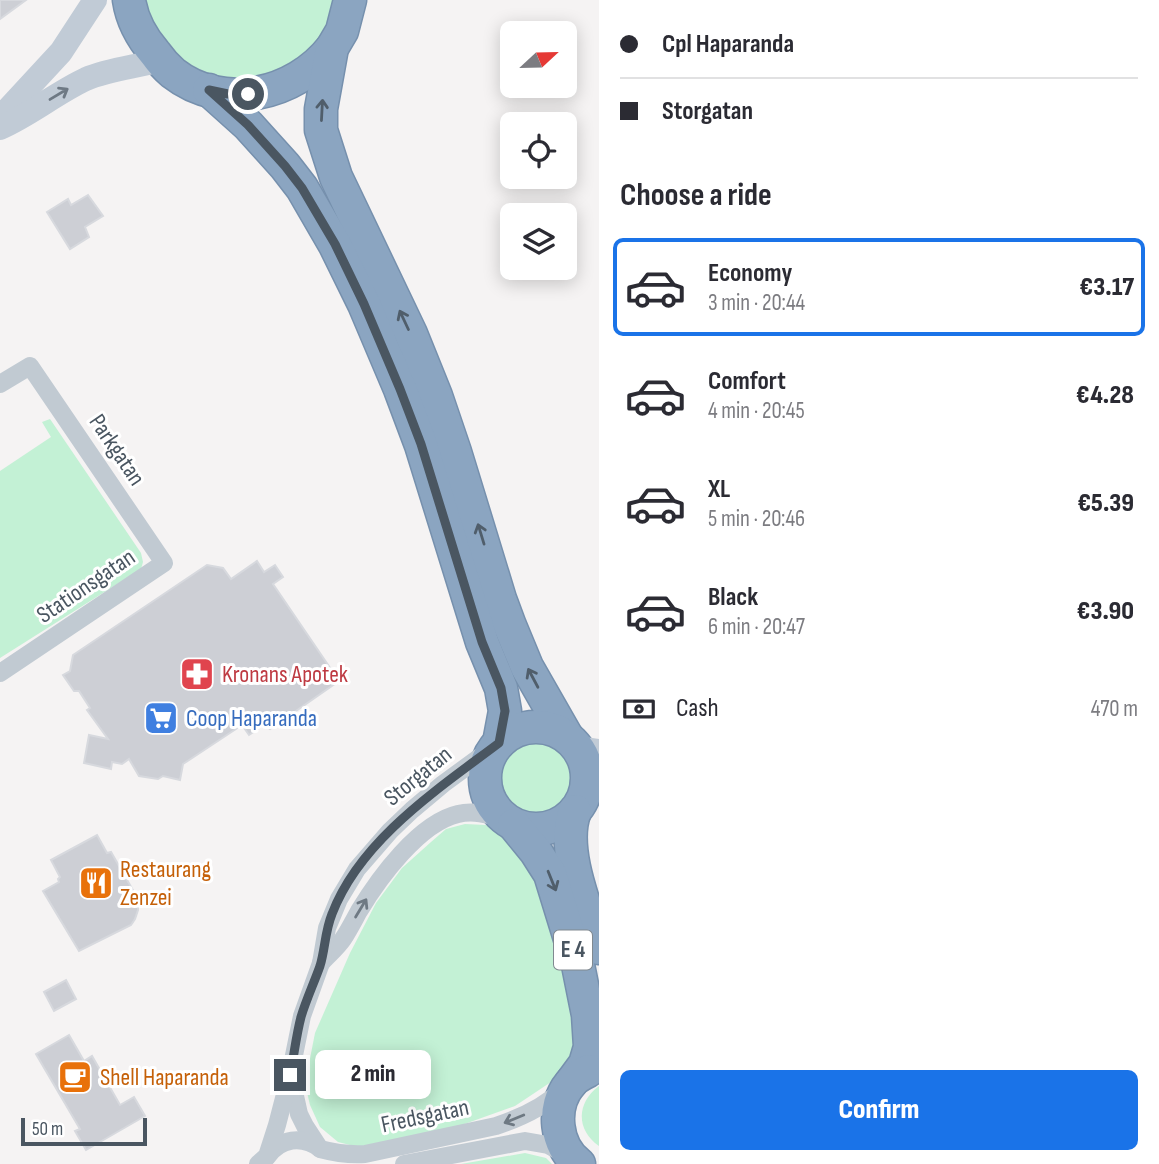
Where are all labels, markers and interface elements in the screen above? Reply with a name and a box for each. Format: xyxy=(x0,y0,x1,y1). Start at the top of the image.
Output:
north arrow xyxy=(500,21,578,98)
map controls xyxy=(500,21,577,280)
text: Cpl Haparanda xyxy=(662,29,794,60)
route start xyxy=(232,78,264,110)
one-way arrow xyxy=(49,87,69,101)
text: Storgatan xyxy=(662,96,753,127)
one-way arrow xyxy=(315,99,328,122)
button: locate xyxy=(500,112,577,189)
text: Choose a ride xyxy=(620,176,772,215)
button: layers xyxy=(500,203,577,280)
icon: car xyxy=(624,256,687,319)
text: Economy xyxy=(708,258,792,289)
text: €3.17 xyxy=(1079,272,1134,303)
text: 3 min · 20:44 xyxy=(708,289,805,317)
one-way arrow xyxy=(397,309,410,330)
icon: car xyxy=(624,364,687,427)
text: Comfort xyxy=(708,366,786,397)
text: €4.28 xyxy=(1076,380,1134,411)
text: 4 min · 20:45 xyxy=(708,397,805,425)
street label: Parkgatan xyxy=(83,409,151,491)
icon: car xyxy=(624,472,687,535)
text: XL xyxy=(708,474,730,505)
text: €5.39 xyxy=(1077,488,1134,519)
text: 5 min · 20:46 xyxy=(708,505,805,533)
one-way arrow xyxy=(473,523,486,545)
street label: Stationsgatan xyxy=(31,543,141,629)
icon: car xyxy=(624,580,687,643)
text: Black xyxy=(708,582,758,613)
text: €3.90 xyxy=(1077,596,1134,627)
text: 6 min · 20:47 xyxy=(708,613,805,641)
pharmacy icon: Kronans Apotek xyxy=(178,655,216,693)
place label: Kronans Apotek xyxy=(222,660,348,689)
one-way arrow xyxy=(526,668,539,689)
icon: cash xyxy=(620,690,658,728)
text: Cash xyxy=(676,693,719,724)
text: 470 m xyxy=(1091,695,1138,723)
supermarket icon: Coop Haparanda xyxy=(142,699,180,737)
place label: Coop Haparanda xyxy=(186,704,317,733)
street label: Storgatan xyxy=(378,740,458,812)
place label: Restaurang Zenzei xyxy=(120,855,211,912)
restaurant icon: Restaurang Zenzei xyxy=(77,864,115,902)
one-way arrow xyxy=(546,870,559,891)
one-way arrow xyxy=(354,899,368,919)
road number: E 4 xyxy=(554,931,592,970)
callout: 2 min xyxy=(314,1050,430,1100)
cafe icon: Shell Haparanda xyxy=(56,1058,94,1096)
route end xyxy=(274,1059,306,1091)
text: 2 min xyxy=(351,1060,395,1088)
place label: Shell Haparanda xyxy=(100,1063,229,1092)
button: Confirm xyxy=(620,1070,1138,1150)
street label: Fredsgatan xyxy=(378,1093,472,1139)
one-way arrow xyxy=(503,1114,525,1127)
scale bar xyxy=(21,1115,147,1147)
text: 50 m xyxy=(32,1118,63,1141)

